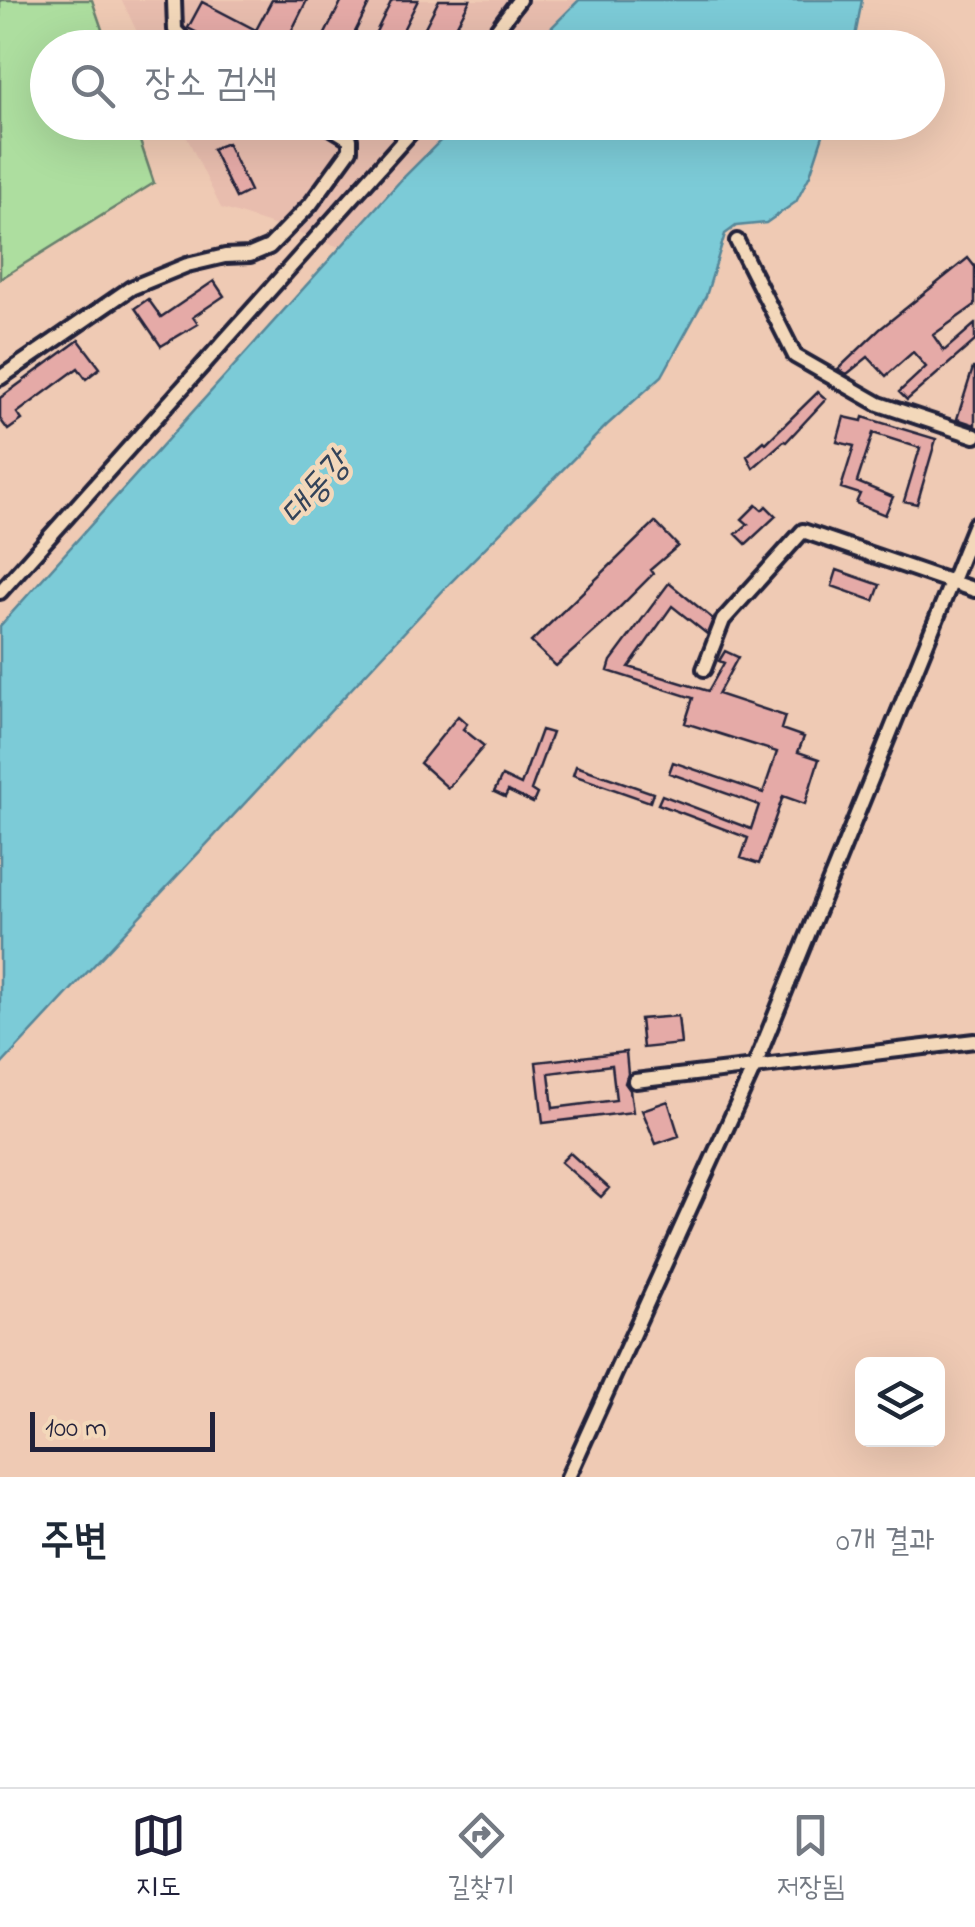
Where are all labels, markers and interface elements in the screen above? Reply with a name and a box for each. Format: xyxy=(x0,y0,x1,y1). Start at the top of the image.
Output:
search box xyxy=(30,30,945,140)
text: 장소 검색 xyxy=(145,57,277,113)
icon: search xyxy=(65,58,120,113)
water label: 대동강 xyxy=(269,438,366,538)
map controls xyxy=(855,1357,945,1447)
button: layers xyxy=(855,1357,945,1447)
scale bar xyxy=(30,1407,215,1452)
text: 100 m xyxy=(45,1409,107,1450)
text: 주변 xyxy=(40,1512,108,1573)
text: 0개 결과 xyxy=(836,1519,935,1566)
tab: 지도 xyxy=(131,1808,186,1909)
tab: 길찾기 xyxy=(447,1808,515,1909)
tab: 저장됨 xyxy=(777,1808,844,1909)

